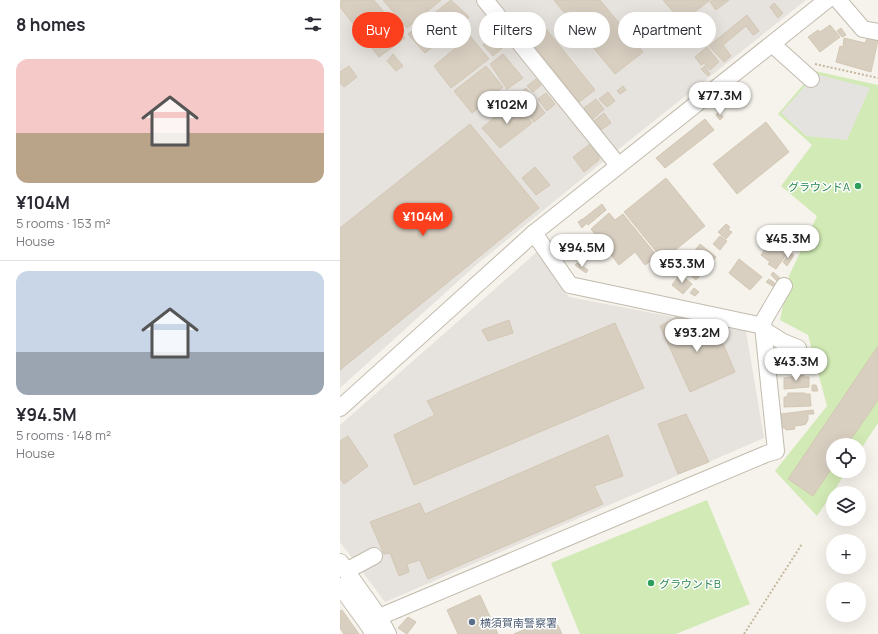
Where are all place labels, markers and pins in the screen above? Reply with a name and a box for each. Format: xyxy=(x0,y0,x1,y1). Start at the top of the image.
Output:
pin: ¥77.3M xyxy=(687,82,753,116)
pin: ¥102M xyxy=(479,91,535,125)
place label: グラウンドA xyxy=(788,179,850,194)
marker: グラウンドA xyxy=(853,181,863,191)
pin: ¥104M xyxy=(395,203,451,237)
pin: ¥45.3M xyxy=(755,225,821,259)
pin: ¥94.5M xyxy=(549,234,615,268)
pin: ¥53.3M xyxy=(649,250,715,284)
pin: ¥93.2M xyxy=(664,319,730,353)
pin: ¥43.3M xyxy=(763,348,829,382)
place label: グラウンドB xyxy=(659,576,721,591)
marker: グラウンドB xyxy=(646,578,656,588)
place label: 横須賀南警察署 xyxy=(480,615,557,630)
marker: 横須賀南警察署 xyxy=(467,617,477,627)

